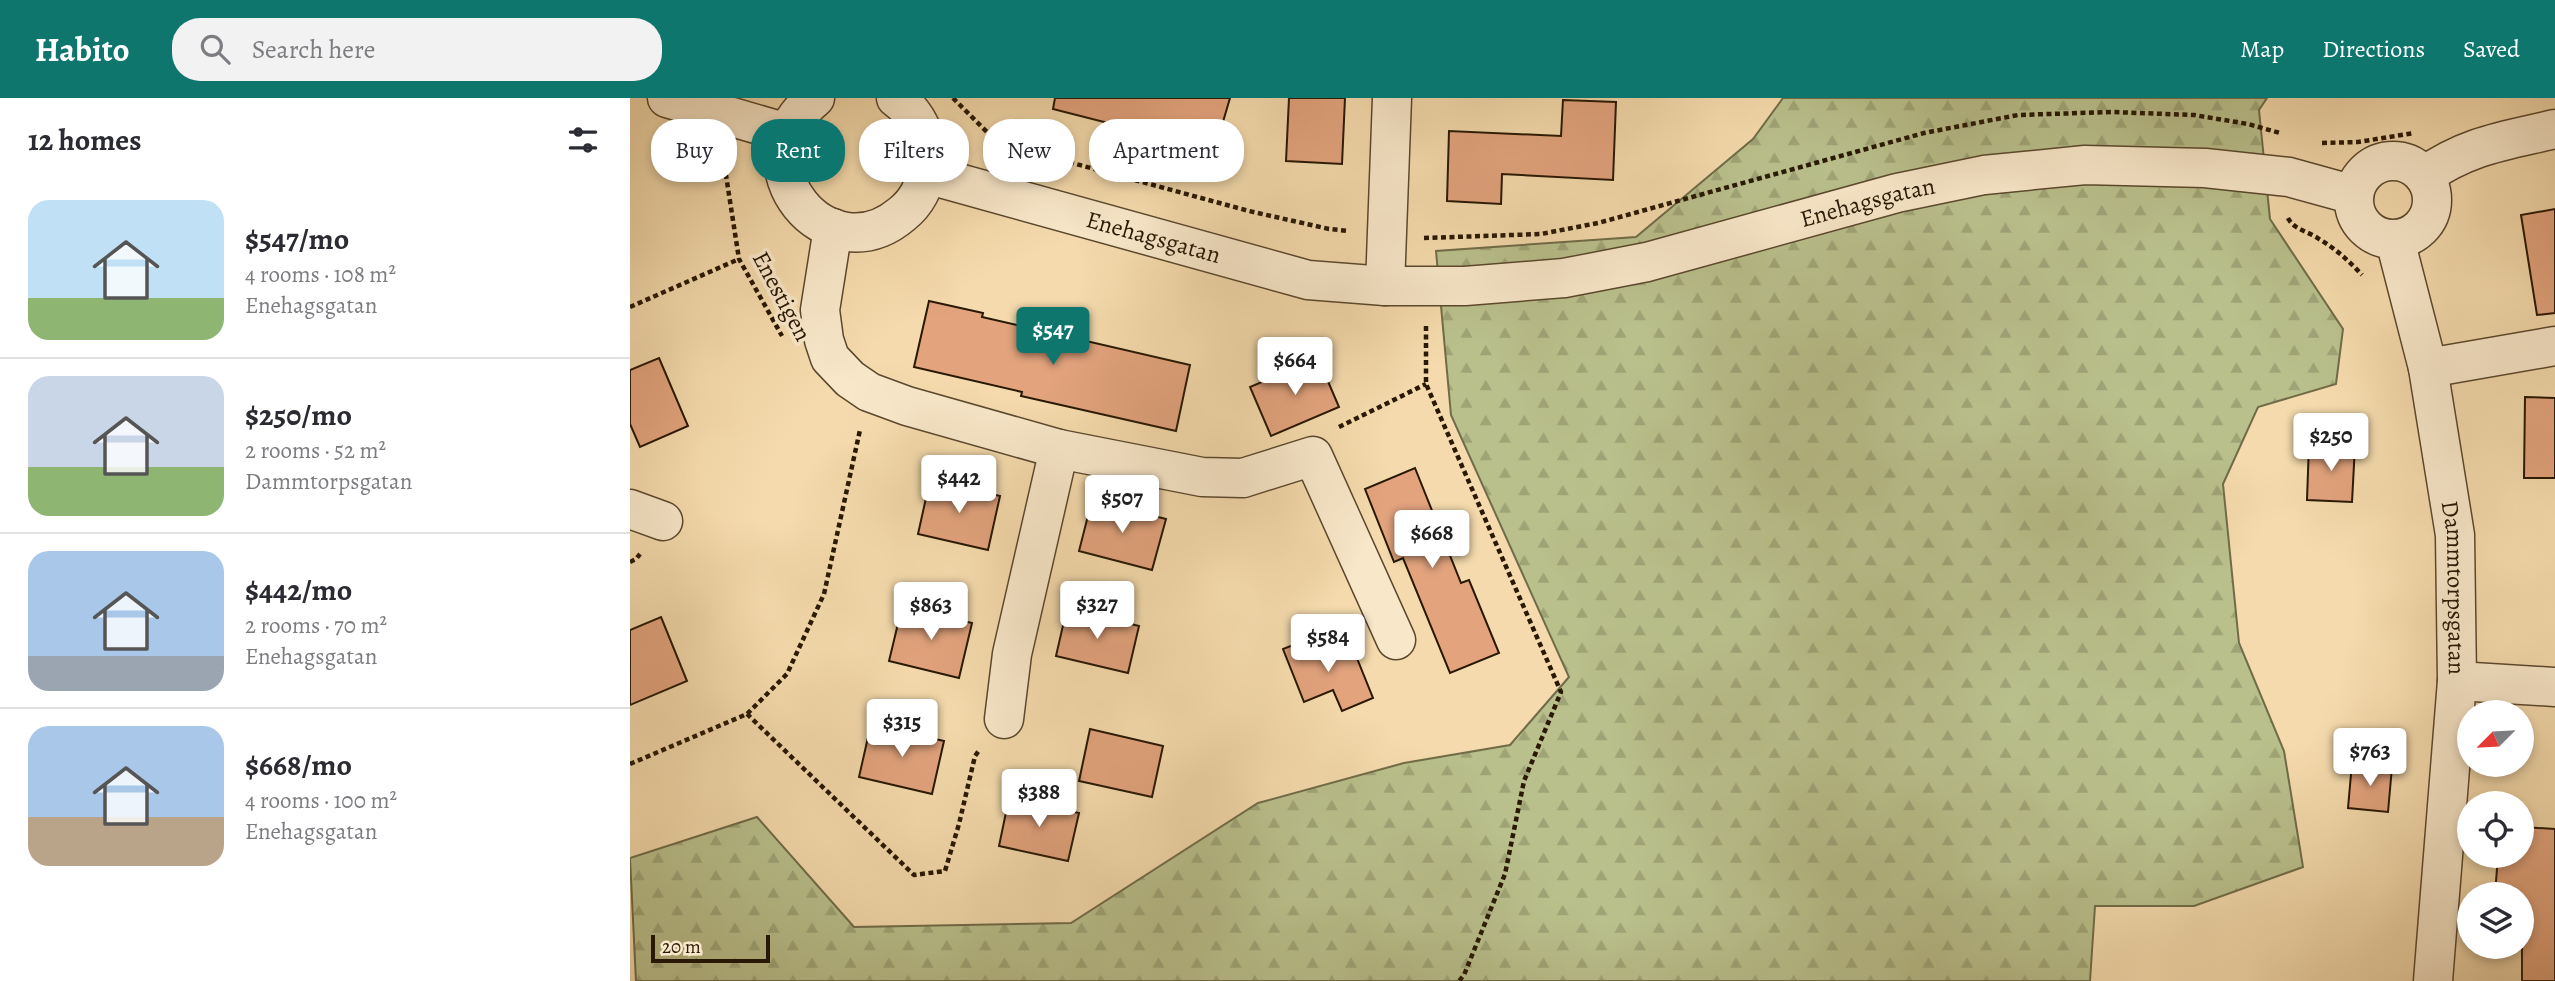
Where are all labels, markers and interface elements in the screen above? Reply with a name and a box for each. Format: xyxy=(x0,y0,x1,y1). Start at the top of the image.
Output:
search box xyxy=(172,18,662,81)
text: Habito xyxy=(35,27,130,72)
icon: search xyxy=(196,30,234,68)
text: Search here xyxy=(252,32,375,67)
text: Map xyxy=(2240,33,2284,65)
text: Directions xyxy=(2322,33,2425,65)
text: Saved xyxy=(2463,33,2520,65)
chip: Buy xyxy=(651,119,737,182)
chip: Rent xyxy=(751,119,845,182)
chip: Filters xyxy=(859,119,969,182)
chip: New xyxy=(983,119,1075,182)
chip: Apartment xyxy=(1089,119,1244,182)
text: 12 homes xyxy=(28,120,141,160)
icon: filters xyxy=(564,121,602,159)
street label: Enehagsgatan xyxy=(1796,170,1938,235)
street label: Enehagsgatan xyxy=(1083,203,1224,271)
text: $547/mo xyxy=(245,219,349,259)
icon: home xyxy=(84,228,168,312)
street label: Enestigen xyxy=(745,245,819,347)
text: 4 rooms · 108 m² xyxy=(245,259,396,290)
text: Enehagsgatan xyxy=(245,290,377,321)
pin: $547 xyxy=(1012,308,1094,367)
text: $547 xyxy=(1032,314,1074,345)
pin: $664 xyxy=(1254,338,1336,397)
text: $664 xyxy=(1273,344,1317,375)
text: $250/mo xyxy=(245,395,352,435)
icon: home xyxy=(84,404,168,488)
pin: $250 xyxy=(2290,414,2372,473)
text: $250 xyxy=(2309,420,2353,451)
text: 2 rooms · 52 m² xyxy=(245,435,386,466)
pin: $442 xyxy=(918,456,1000,515)
text: $442 xyxy=(937,462,981,493)
text: Dammtorpsgatan xyxy=(245,466,412,497)
pin: $507 xyxy=(1081,476,1163,535)
text: $507 xyxy=(1101,482,1143,513)
street label: Dammtorpsgatan xyxy=(2434,498,2473,675)
pin: $668 xyxy=(1391,510,1473,570)
text: $668 xyxy=(1410,517,1454,548)
text: $442/mo xyxy=(245,570,352,610)
icon: home xyxy=(84,579,168,663)
pin: $863 xyxy=(890,582,972,642)
pin: $327 xyxy=(1056,582,1138,641)
text: $327 xyxy=(1076,588,1118,619)
text: $863 xyxy=(910,589,952,620)
text: 2 rooms · 70 m² xyxy=(245,610,387,641)
pin: $584 xyxy=(1287,614,1369,674)
text: $584 xyxy=(1307,621,1349,652)
text: Enehagsgatan xyxy=(245,641,377,672)
pin: $315 xyxy=(861,700,943,759)
north arrow xyxy=(2457,700,2534,777)
map controls xyxy=(2457,700,2534,959)
text: $315 xyxy=(883,706,921,737)
pin: $763 xyxy=(2329,728,2411,788)
text: $763 xyxy=(2349,735,2391,766)
text: $668/mo xyxy=(245,745,352,785)
icon: home xyxy=(84,754,168,838)
pin: $388 xyxy=(998,770,1080,829)
text: $388 xyxy=(1018,776,1060,807)
text: 4 rooms · 100 m² xyxy=(245,785,397,816)
button: locate xyxy=(2457,791,2534,868)
text: Enehagsgatan xyxy=(245,816,377,847)
button: layers xyxy=(2457,882,2534,959)
scale bar xyxy=(651,932,770,964)
text: 20 m xyxy=(662,934,701,960)

